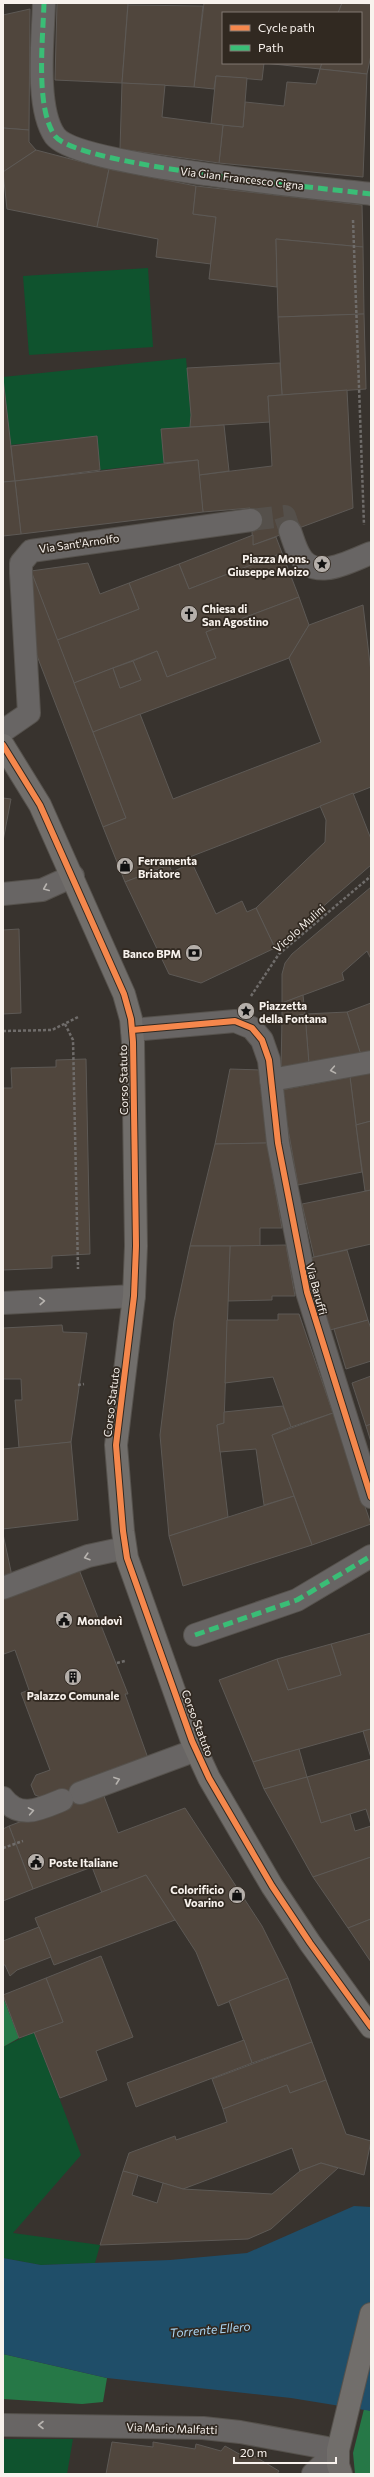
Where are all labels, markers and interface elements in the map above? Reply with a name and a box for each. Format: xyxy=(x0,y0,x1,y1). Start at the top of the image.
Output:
legend xyxy=(222,12,362,64)
text: Cycle path xyxy=(258,20,315,34)
text: Path xyxy=(258,40,284,54)
street label: Via Gian Francesco Cigna xyxy=(179,164,305,192)
street label: Via Sant'Arnolfo xyxy=(38,531,121,555)
place label: Piazza Mons. Giuseppe Moizo xyxy=(227,552,309,578)
place icon: Piazza Mons. Giuseppe Moizo xyxy=(312,554,332,574)
place label: Chiesa di San Agostino xyxy=(202,602,269,628)
church icon: Chiesa di San Agostino xyxy=(179,604,199,624)
place label: Ferramenta Briatore xyxy=(138,854,197,880)
shop icon: Ferramenta Briatore xyxy=(115,856,135,876)
one-way arrow xyxy=(42,884,49,892)
street label: Vicolo Mulini xyxy=(270,901,328,955)
bank icon: Banco BPM xyxy=(184,943,204,963)
place label: Banco BPM xyxy=(123,947,181,960)
place label: Piazzetta della Fontana xyxy=(259,999,327,1025)
place icon: Piazzetta della Fontana xyxy=(236,1001,256,1021)
street label: Corso Statuto xyxy=(116,1044,130,1115)
one-way arrow xyxy=(330,1065,336,1074)
street label: Via Baruffi xyxy=(304,1262,330,1316)
one-way arrow xyxy=(39,1297,45,1305)
street label: Corso Statuto xyxy=(100,1366,122,1438)
one-way arrow xyxy=(84,1552,91,1561)
public building icon: Mondovì xyxy=(54,1610,74,1630)
place label: Mondovì xyxy=(77,1614,122,1627)
building icon: Palazzo Comunale xyxy=(63,1667,83,1687)
street label: Corso Statuto xyxy=(179,1688,217,1759)
place label: Palazzo Comunale xyxy=(27,1689,120,1702)
one-way arrow xyxy=(113,1776,120,1784)
one-way arrow xyxy=(28,1807,34,1816)
public building icon: Poste Italiane xyxy=(26,1852,46,1872)
place label: Poste Italiane xyxy=(49,1856,118,1869)
place label: Colorificio Voarino xyxy=(170,1883,224,1909)
shop icon: Colorificio Voarino xyxy=(227,1885,247,1905)
water label: Torrente Ellero xyxy=(169,2318,251,2340)
street label: Via Mario Malfatti xyxy=(126,2420,218,2436)
one-way arrow xyxy=(38,2421,44,2429)
scale bar xyxy=(234,2439,336,2465)
text: 20 m xyxy=(240,2445,267,2459)

